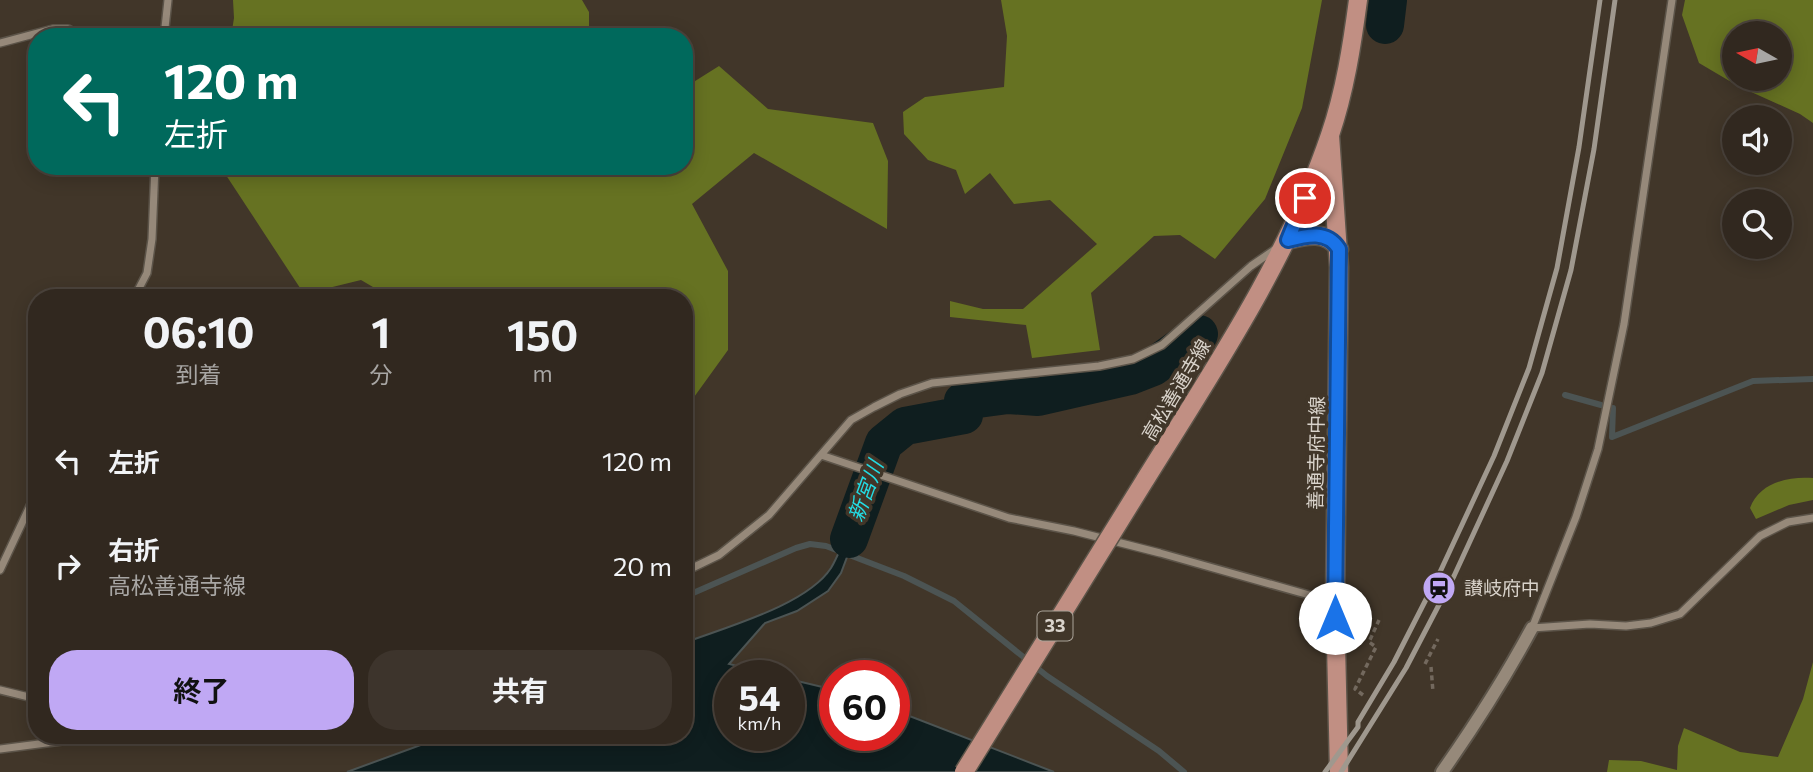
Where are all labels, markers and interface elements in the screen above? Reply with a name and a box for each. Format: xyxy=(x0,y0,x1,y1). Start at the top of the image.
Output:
north arrow xyxy=(1722,21,1792,91)
map controls xyxy=(1722,21,1792,259)
text: 120 m xyxy=(164,49,298,109)
icon: left xyxy=(49,56,140,147)
button: sound xyxy=(1722,105,1792,175)
text: 左折 xyxy=(164,113,228,153)
pin xyxy=(1275,168,1335,228)
icon: arrive xyxy=(1286,179,1324,217)
button: search xyxy=(1722,189,1792,259)
text: 06:10 xyxy=(143,305,255,357)
text: 1 xyxy=(371,305,390,357)
text: 150 xyxy=(507,308,578,360)
street label: 高松善通寺線 xyxy=(1136,335,1215,445)
text: m xyxy=(533,359,553,387)
text: 到着 xyxy=(176,360,222,388)
text: 分 xyxy=(369,360,392,388)
street label: 善通寺府中線 xyxy=(1303,396,1328,510)
icon: left xyxy=(49,442,87,480)
text: 120 m xyxy=(602,445,672,476)
text: 左折 xyxy=(108,446,160,477)
water label: 新宮川 xyxy=(842,455,888,524)
text: 右折 xyxy=(108,534,160,565)
icon: right xyxy=(49,547,87,585)
text: 20 m xyxy=(613,550,672,581)
station icon: 讃岐府中 xyxy=(1420,569,1458,607)
text: 高松善通寺線 xyxy=(108,571,246,599)
place label: 讃岐府中 xyxy=(1464,576,1540,599)
position arrow xyxy=(1298,581,1372,655)
road number: 33 xyxy=(1038,612,1072,640)
button: 終了 xyxy=(49,650,354,730)
button: 共有 xyxy=(368,650,672,730)
speed limit sign: 60 xyxy=(819,660,910,751)
text: 54 xyxy=(739,675,780,718)
text: km/h xyxy=(738,712,781,734)

